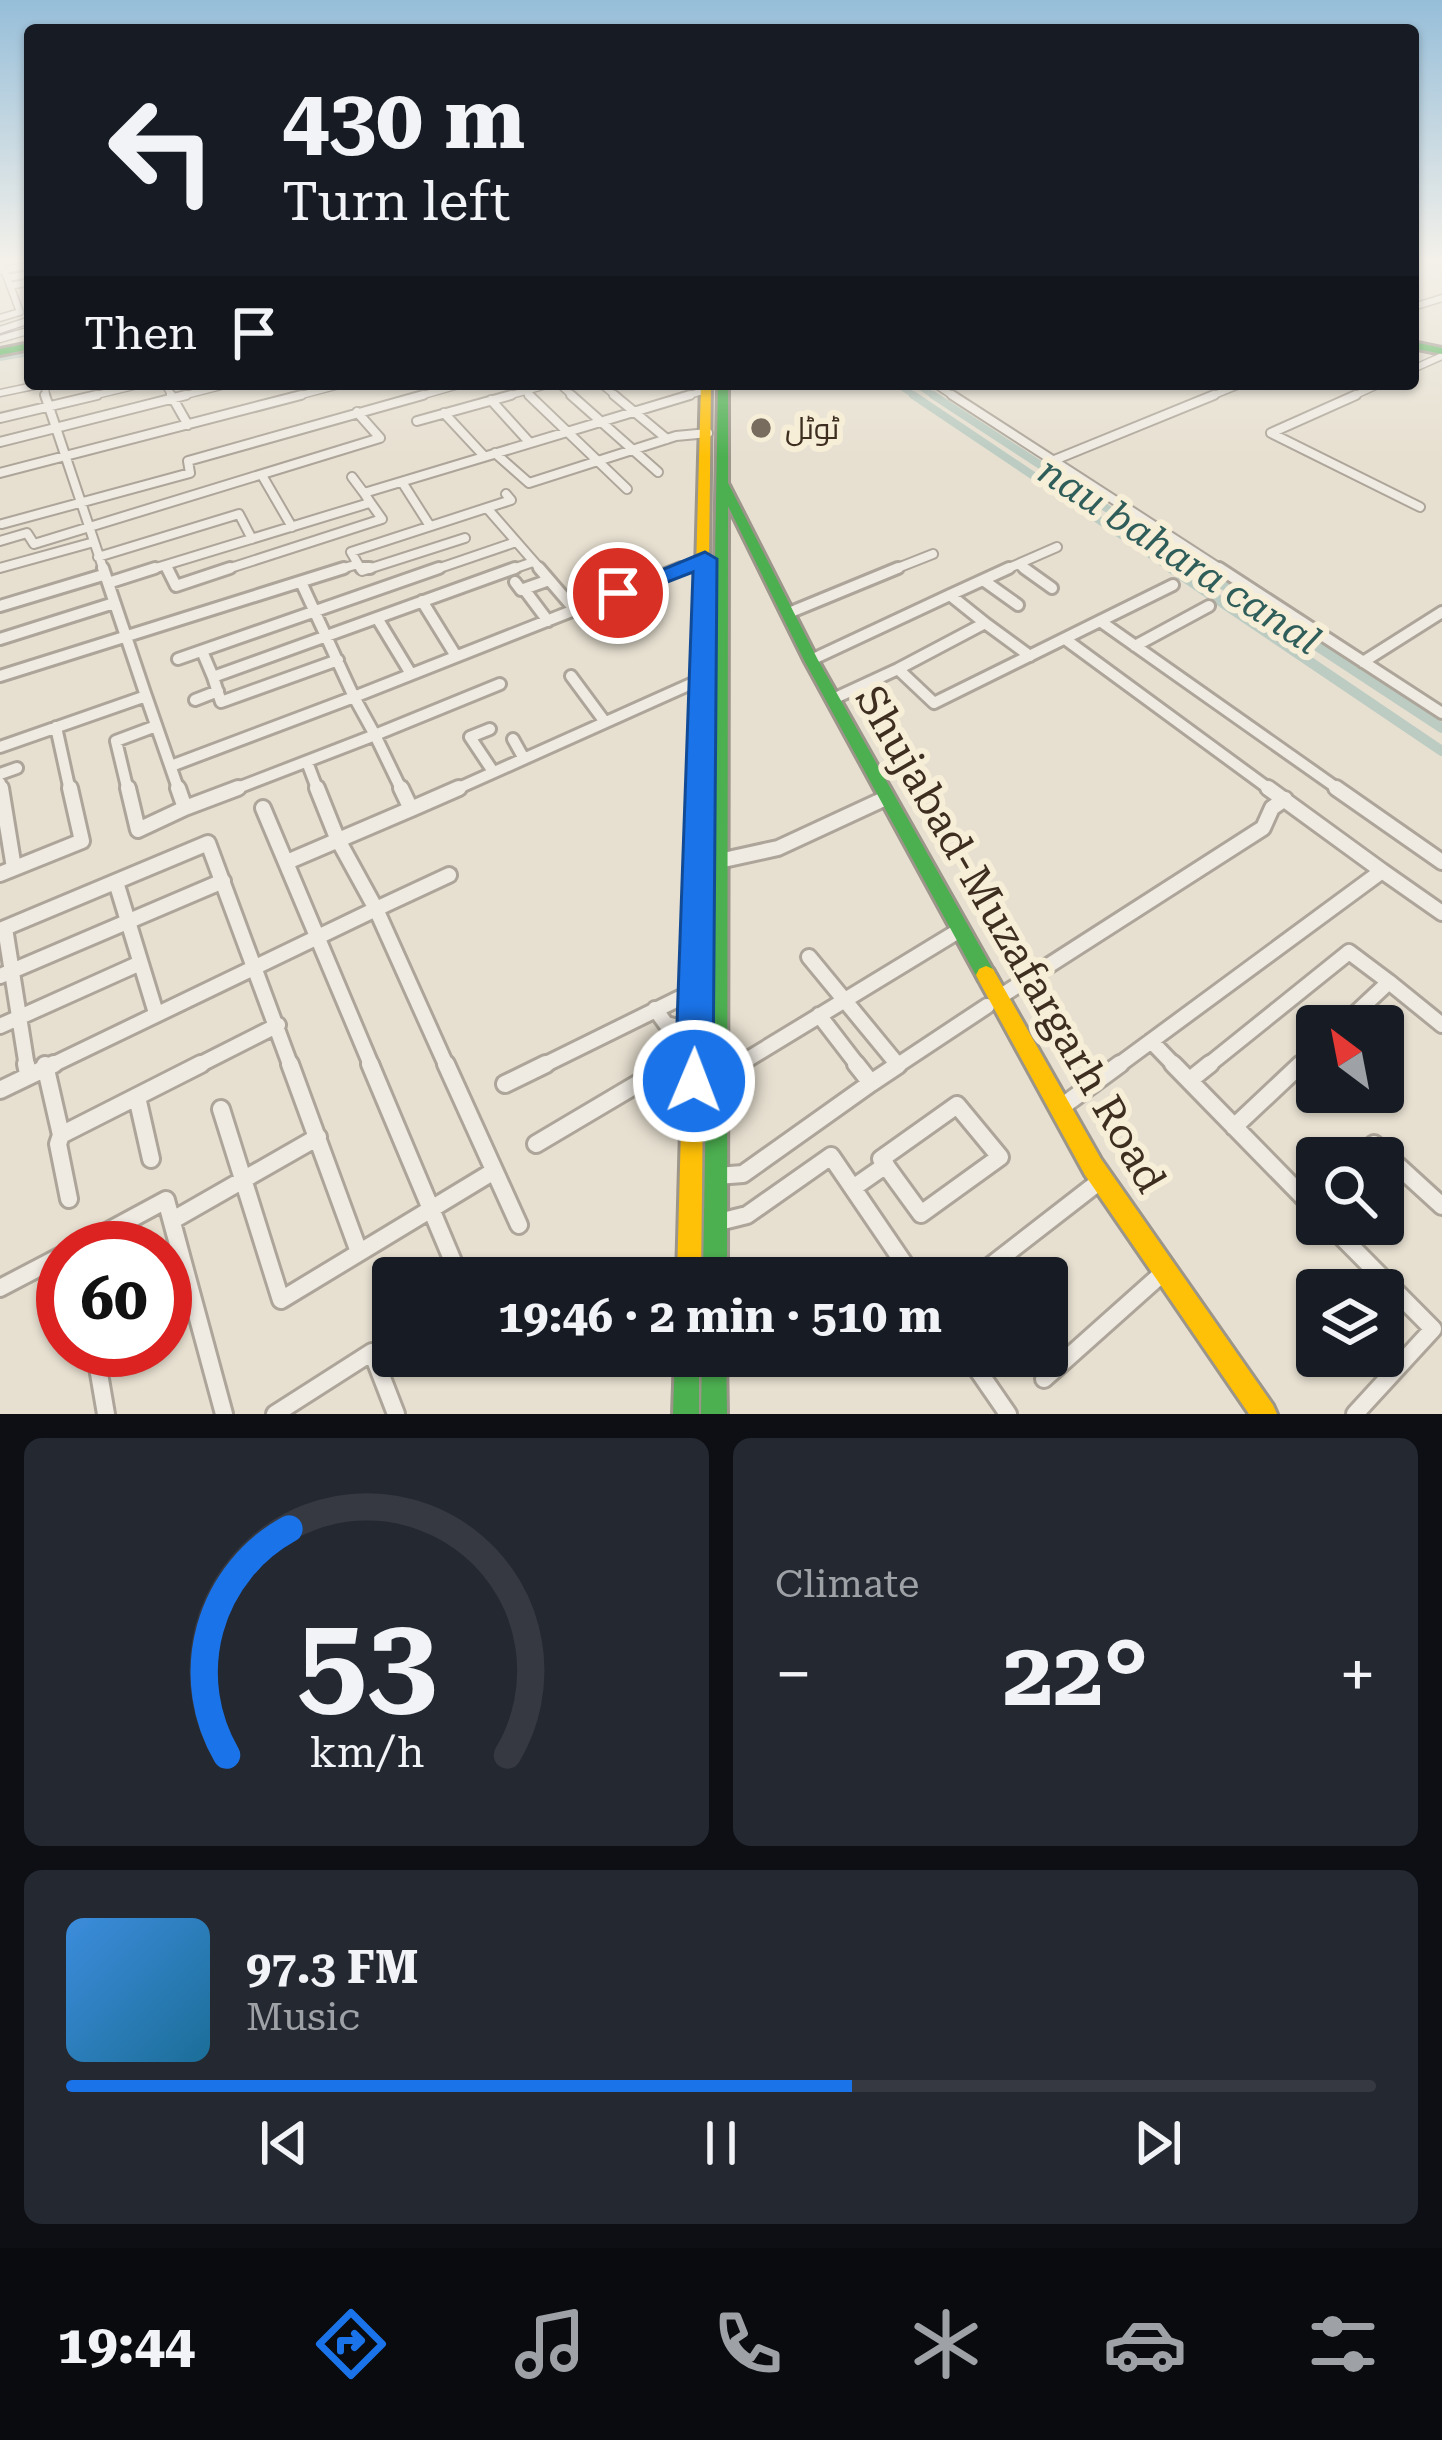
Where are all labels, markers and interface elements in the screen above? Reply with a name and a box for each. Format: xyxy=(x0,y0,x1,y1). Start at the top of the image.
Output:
text: 430 m xyxy=(282,70,525,168)
icon: left xyxy=(84,72,240,228)
text: Turn left xyxy=(282,170,510,233)
icon: arrive xyxy=(221,300,287,366)
text: Then xyxy=(84,307,197,360)
place label: ٹوٹل xyxy=(785,411,839,447)
marker: ٹوٹل xyxy=(748,415,774,441)
water label: nau bahara canal xyxy=(1030,448,1328,664)
pin xyxy=(567,542,669,644)
icon: arrive xyxy=(585,560,651,626)
street label: Shujabad-Muzafargarh Road xyxy=(846,677,1176,1201)
north arrow xyxy=(1296,1005,1404,1113)
map controls xyxy=(1296,1005,1404,1377)
position arrow xyxy=(631,1018,757,1144)
button: search xyxy=(1296,1137,1404,1245)
speed limit sign: 60 xyxy=(36,1221,192,1377)
button: layers xyxy=(1296,1269,1404,1377)
text: 19:46 · 2 min · 510 m xyxy=(498,1290,942,1343)
text: Climate xyxy=(775,1561,919,1607)
text: 53 xyxy=(297,1588,436,1734)
text: 22° xyxy=(1003,1622,1148,1727)
text: − xyxy=(775,1636,812,1713)
text: + xyxy=(1339,1636,1376,1713)
text: km/h xyxy=(309,1727,424,1777)
text: 97.3 FM xyxy=(246,1941,418,1994)
text: Music xyxy=(246,1994,360,2040)
icon: previous xyxy=(251,2110,317,2176)
icon: pause xyxy=(688,2110,754,2176)
icon: next xyxy=(1125,2110,1191,2176)
icon: directions xyxy=(309,2302,393,2386)
icon: music xyxy=(508,2302,592,2386)
icon: phone xyxy=(706,2302,790,2386)
icon: climate xyxy=(904,2302,988,2386)
icon: car xyxy=(1103,2302,1187,2386)
icon: filters xyxy=(1301,2302,1385,2386)
text: 19:44 xyxy=(57,2313,195,2376)

